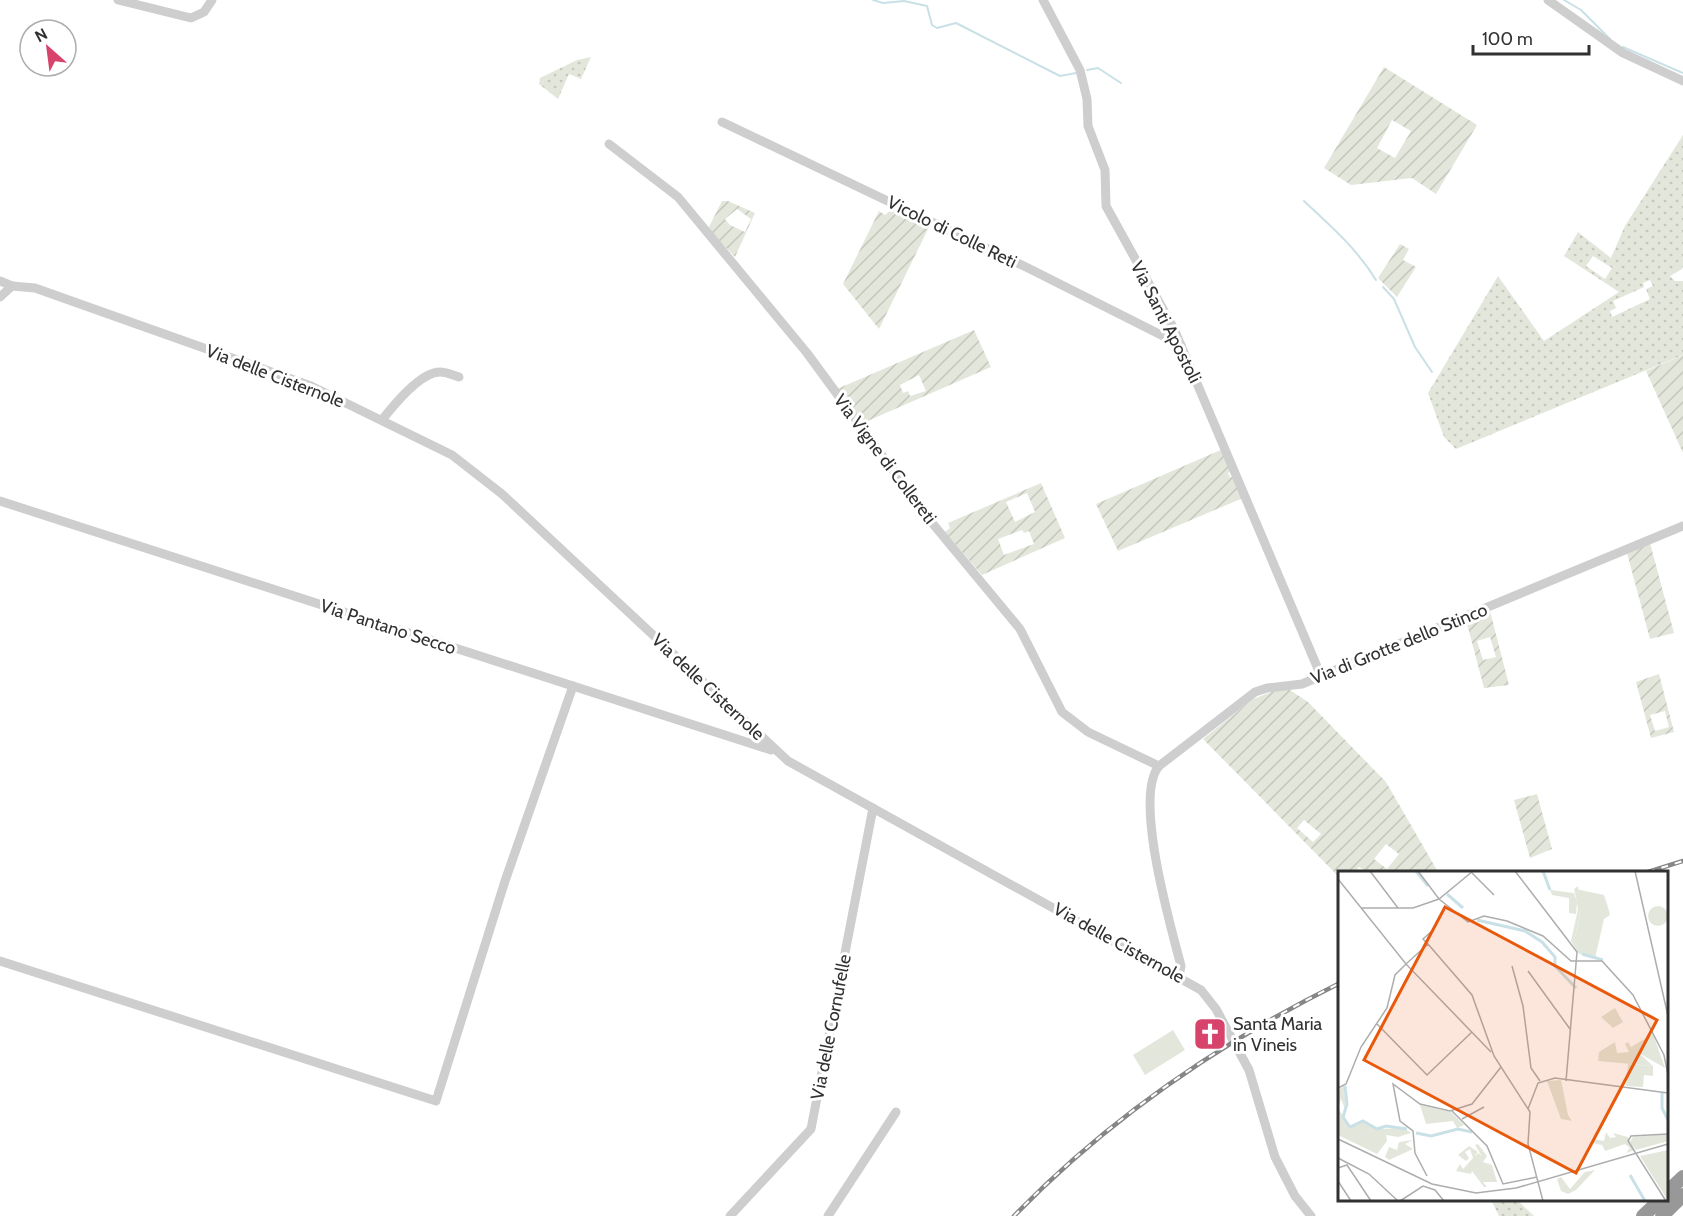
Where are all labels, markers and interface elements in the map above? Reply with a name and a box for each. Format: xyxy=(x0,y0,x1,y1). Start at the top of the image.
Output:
north arrow xyxy=(18,18,78,78)
scale bar xyxy=(1473,18,1588,56)
text: N xyxy=(32,24,51,46)
text: 100 m xyxy=(1482,28,1533,50)
street label: Vicolo di Colle Reti xyxy=(884,191,1020,273)
street label: Via Santi Apostoli xyxy=(1126,257,1206,387)
street label: Via delle Cisternole xyxy=(203,340,347,412)
street label: Via Vigne di Collereti xyxy=(829,390,941,528)
street label: Via Pantano Secco xyxy=(317,595,459,659)
street label: Via di Grotte dello Stinco xyxy=(1308,598,1491,689)
street label: Via delle Cisternole xyxy=(647,629,769,745)
inset map xyxy=(1338,871,1668,1201)
street label: Via delle Cisternole xyxy=(1050,898,1188,988)
street label: Via delle Cornufelle xyxy=(806,952,856,1102)
place label: Santa Maria in Vineis xyxy=(1233,1013,1322,1056)
church icon: Santa Maria in Vineis xyxy=(1192,1016,1228,1052)

